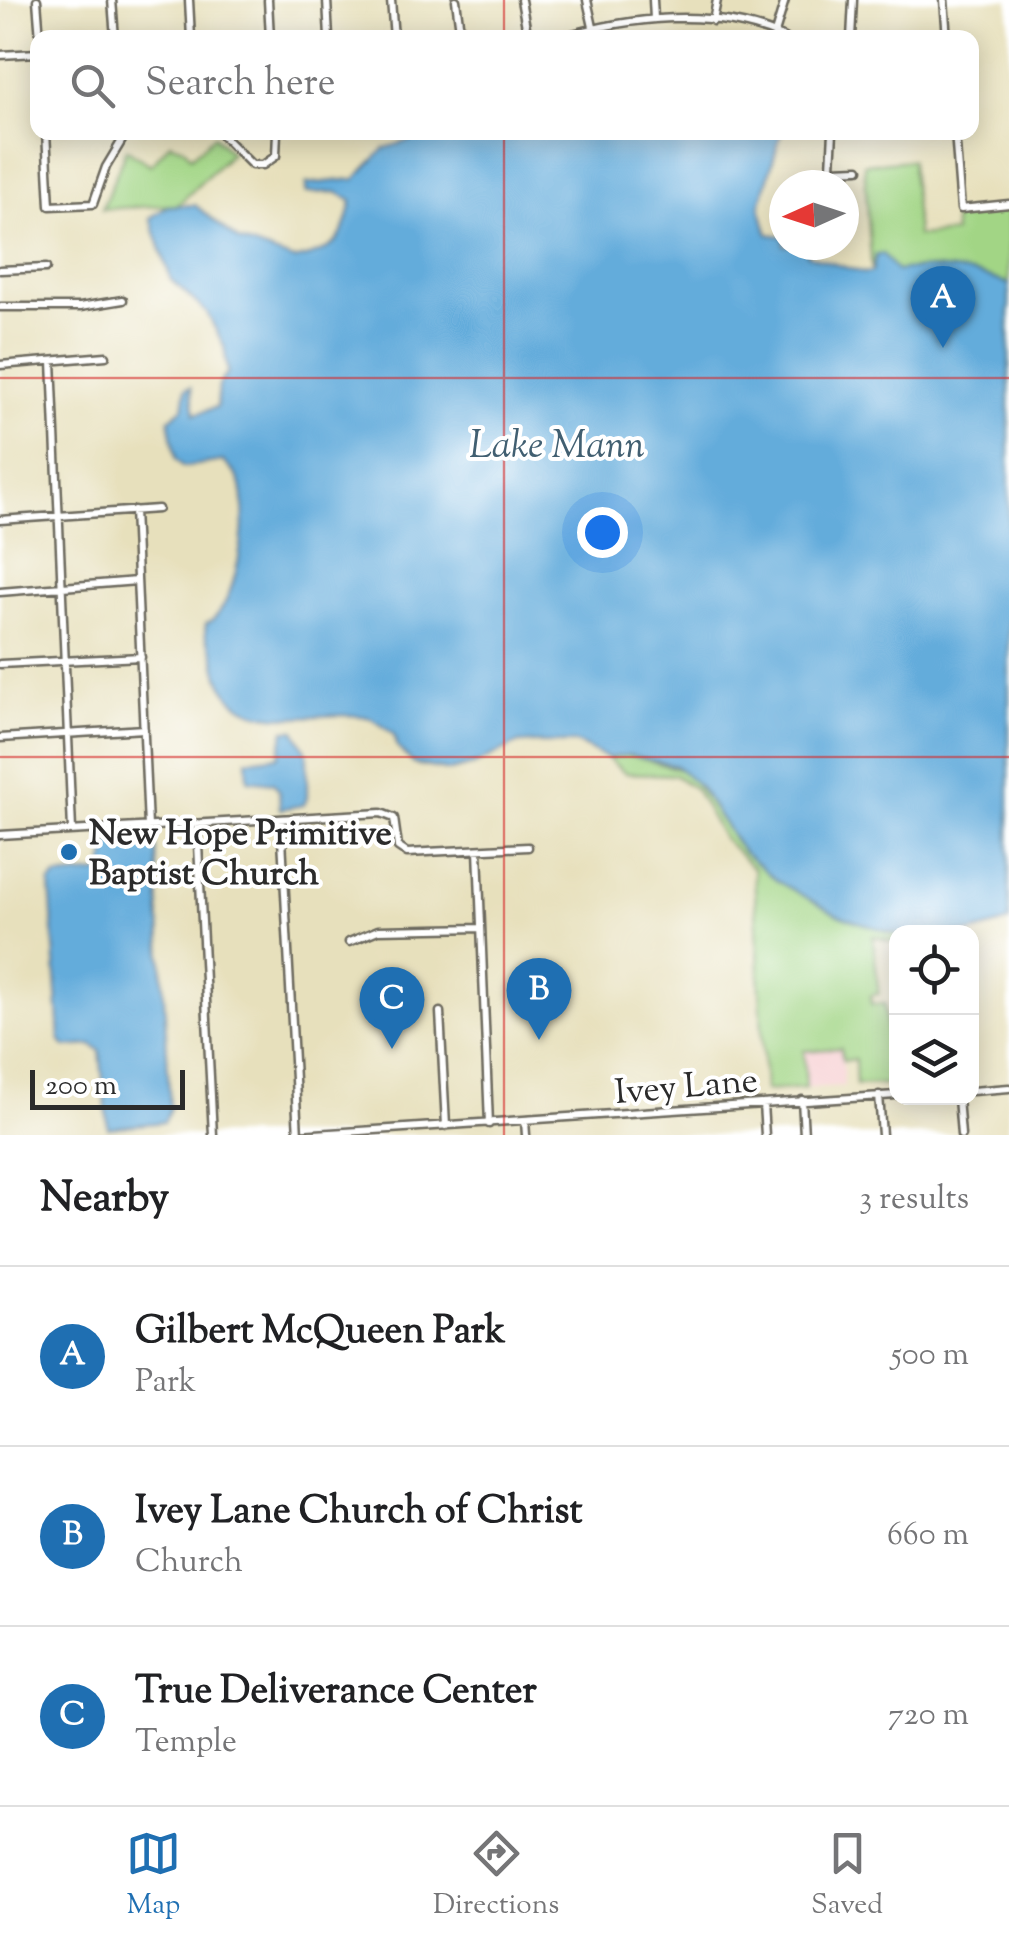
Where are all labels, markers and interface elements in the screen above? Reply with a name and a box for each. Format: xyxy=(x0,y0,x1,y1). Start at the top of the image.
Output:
search box xyxy=(30,30,979,140)
icon: search xyxy=(65,58,120,113)
text: Search here xyxy=(145,58,336,112)
north arrow xyxy=(769,170,859,260)
pin: A xyxy=(910,266,976,348)
water label: Lake Mann xyxy=(469,421,645,475)
your location xyxy=(577,507,628,558)
place label: New Hope Primitive Baptist Church xyxy=(89,810,392,901)
marker: New Hope Primitive Baptist Church xyxy=(58,841,80,863)
map controls xyxy=(889,925,979,1105)
button: locate xyxy=(889,925,979,1015)
pin: B xyxy=(506,958,572,1040)
pin: C xyxy=(360,966,424,1049)
button: layers xyxy=(889,1015,979,1105)
street label: Ivey Lane xyxy=(613,1057,760,1120)
scale bar xyxy=(30,1065,185,1110)
text: 200 m xyxy=(45,1067,117,1107)
text: Nearby xyxy=(40,1170,169,1230)
text: 3 results xyxy=(859,1177,969,1223)
text: Gilbert McQueen Park xyxy=(135,1306,506,1360)
text: A xyxy=(60,1333,85,1379)
text: 500 m xyxy=(891,1333,969,1379)
text: Park xyxy=(135,1360,196,1406)
text: Ivey Lane Church of Christ xyxy=(135,1486,582,1540)
text: B xyxy=(62,1513,83,1559)
text: 660 m xyxy=(887,1513,969,1559)
text: Church xyxy=(135,1540,243,1586)
text: True Deliverance Center xyxy=(135,1666,537,1720)
text: C xyxy=(60,1693,85,1739)
text: 720 m xyxy=(888,1693,969,1739)
text: Temple xyxy=(135,1720,237,1766)
tab: Map xyxy=(126,1826,181,1926)
tab: Directions xyxy=(433,1826,559,1926)
tab: Saved xyxy=(811,1826,883,1926)

